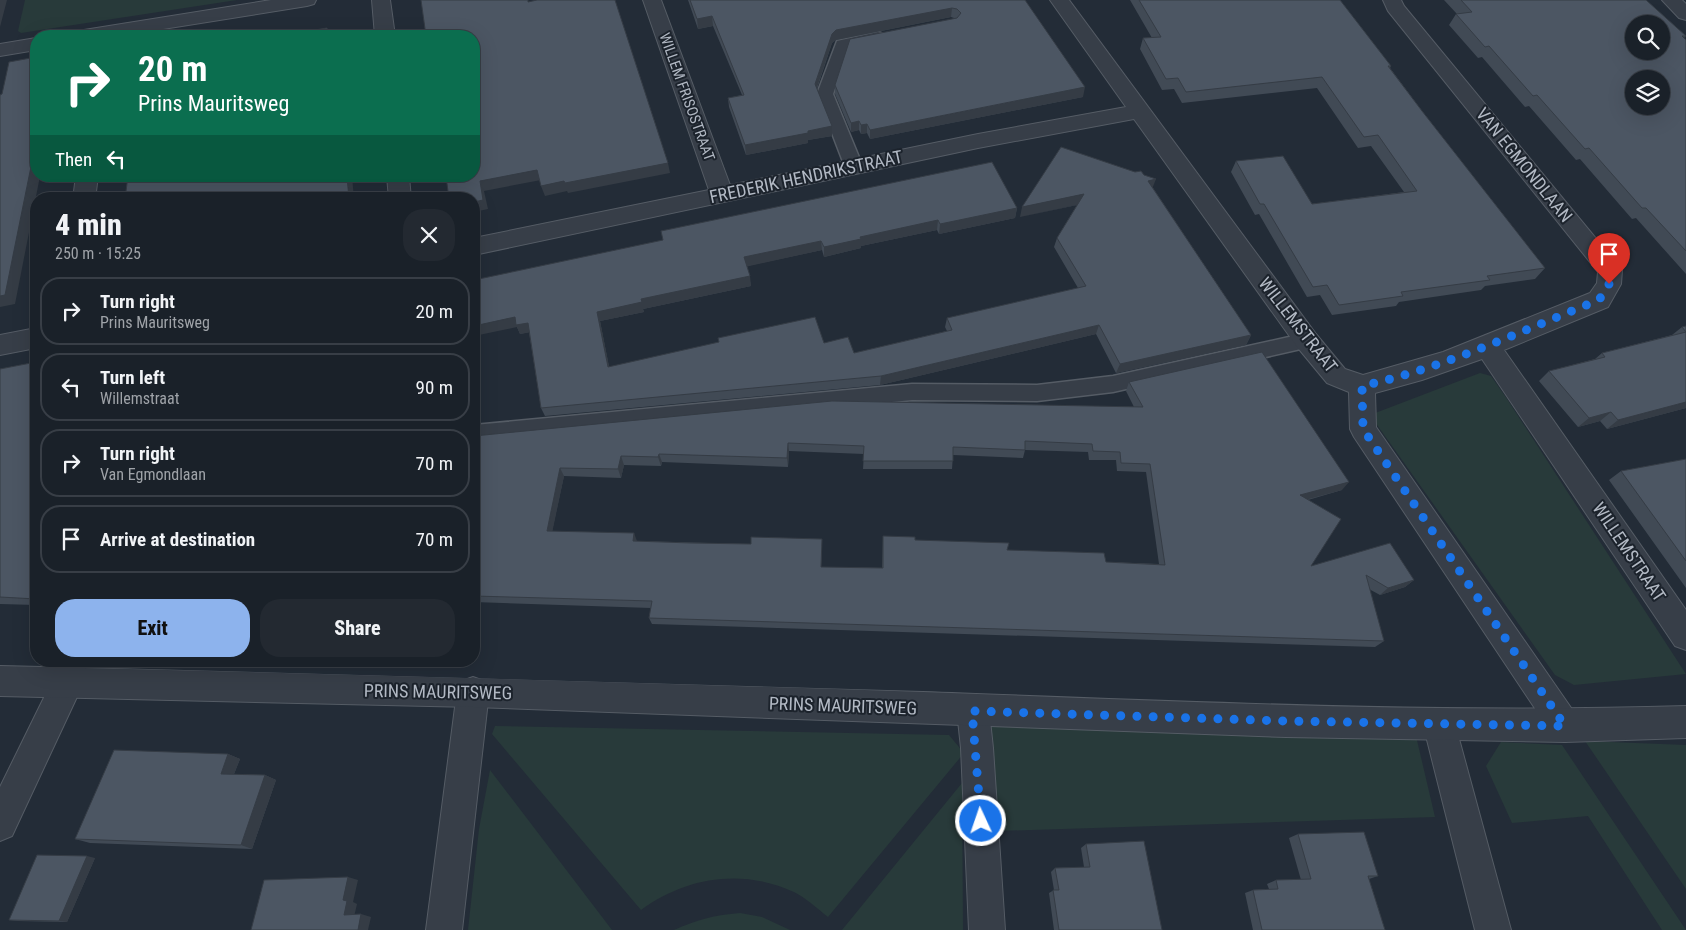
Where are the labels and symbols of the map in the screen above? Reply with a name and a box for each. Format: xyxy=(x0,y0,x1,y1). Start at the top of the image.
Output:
street label: WILLEM FRISOSTRAAT xyxy=(655,30,719,164)
street label: VAN EGMONDLAAN xyxy=(1472,103,1577,226)
street label: FREDERIK HENDRIKSTRAAT xyxy=(707,146,904,207)
pin xyxy=(1588,233,1630,284)
street label: WILLEMSTRAAT xyxy=(1255,273,1342,377)
street label: WILLEMSTRAAT xyxy=(1589,498,1670,605)
street label: PRINS MAURITSWEG xyxy=(364,680,512,703)
street label: PRINS MAURITSWEG xyxy=(768,692,918,719)
position arrow xyxy=(954,794,1006,846)

